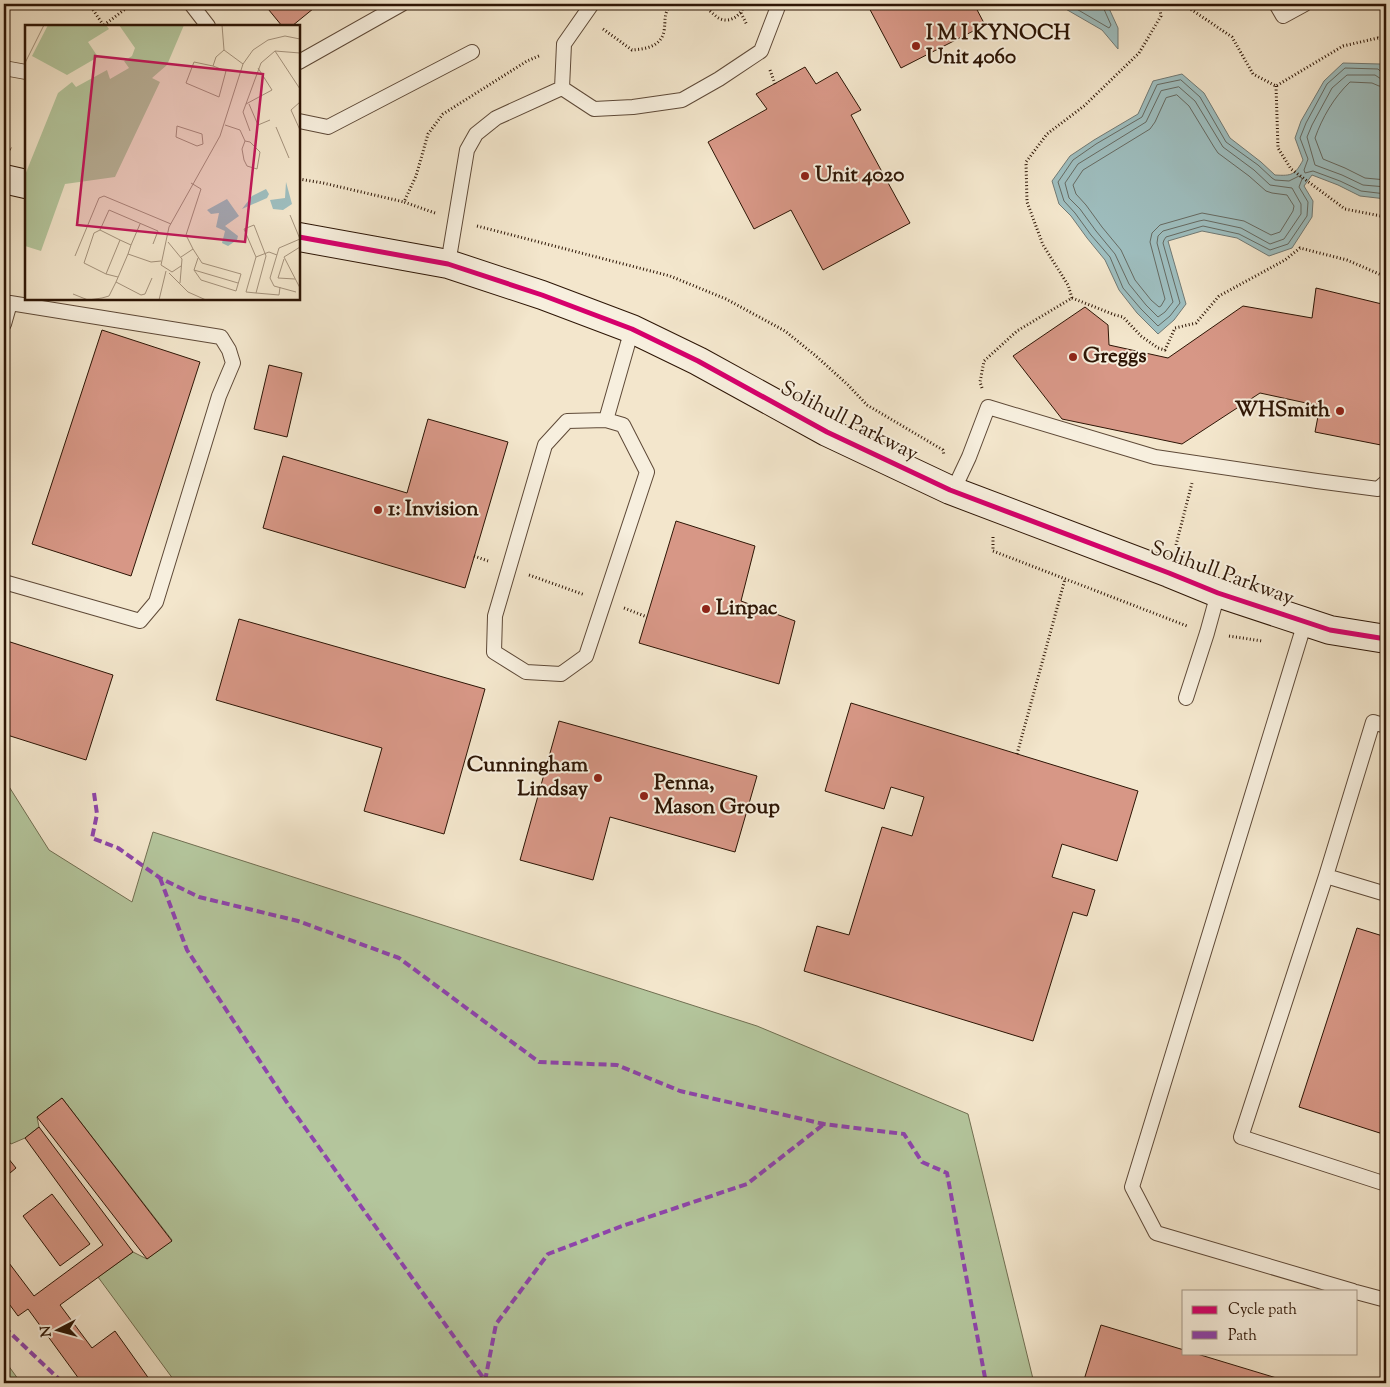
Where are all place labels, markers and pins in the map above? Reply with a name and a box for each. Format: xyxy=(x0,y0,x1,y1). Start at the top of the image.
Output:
place label: I M I KYNOCH Unit 4060 xyxy=(926,19,1071,73)
marker: I M I KYNOCH Unit 4060 xyxy=(910,40,922,52)
place label: Unit 4020 xyxy=(815,161,904,191)
marker: Unit 4020 xyxy=(799,170,811,182)
place label: Greggs xyxy=(1083,342,1146,372)
marker: Greggs xyxy=(1067,351,1079,363)
place label: WHSmith xyxy=(1235,396,1331,426)
marker: WHSmith xyxy=(1334,405,1346,417)
place label: 1: Invision xyxy=(388,495,479,525)
marker: 1: Invision xyxy=(372,504,384,516)
place label: Linpac xyxy=(716,594,778,624)
marker: Linpac xyxy=(700,603,712,615)
place label: Cunningham Lindsay xyxy=(467,751,589,805)
place label: Penna, Mason Group xyxy=(654,769,780,823)
marker: Cunningham Lindsay xyxy=(592,772,604,784)
marker: Penna, Mason Group xyxy=(638,790,650,802)

